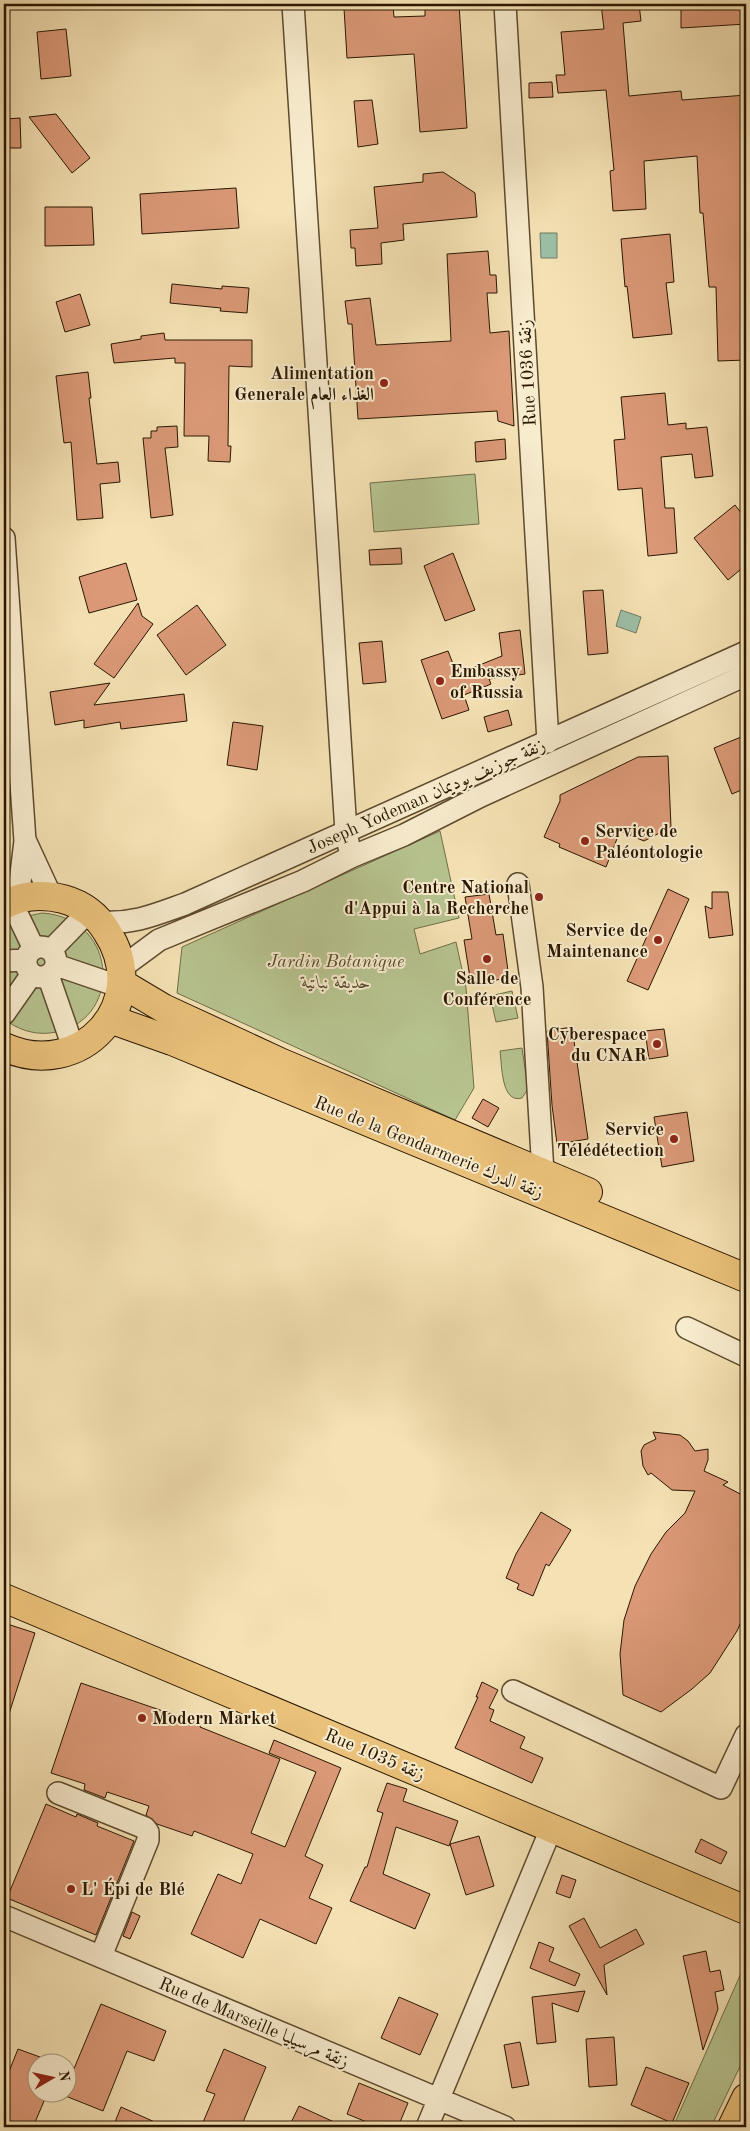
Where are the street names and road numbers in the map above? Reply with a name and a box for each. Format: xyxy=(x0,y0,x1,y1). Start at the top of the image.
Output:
street label: Rue 1036 زنقة xyxy=(516,319,541,427)
street label: Joseph Yodeman زنقة جوزيف يوديمان xyxy=(305,736,549,859)
street label: Rue de la Gendarmerie زنقة الدرك xyxy=(311,1093,546,1203)
street label: Rue 1035 زنقة xyxy=(322,1726,427,1785)
street label: Rue de Marseille زنقة مرسيليا xyxy=(155,1975,351,2074)

